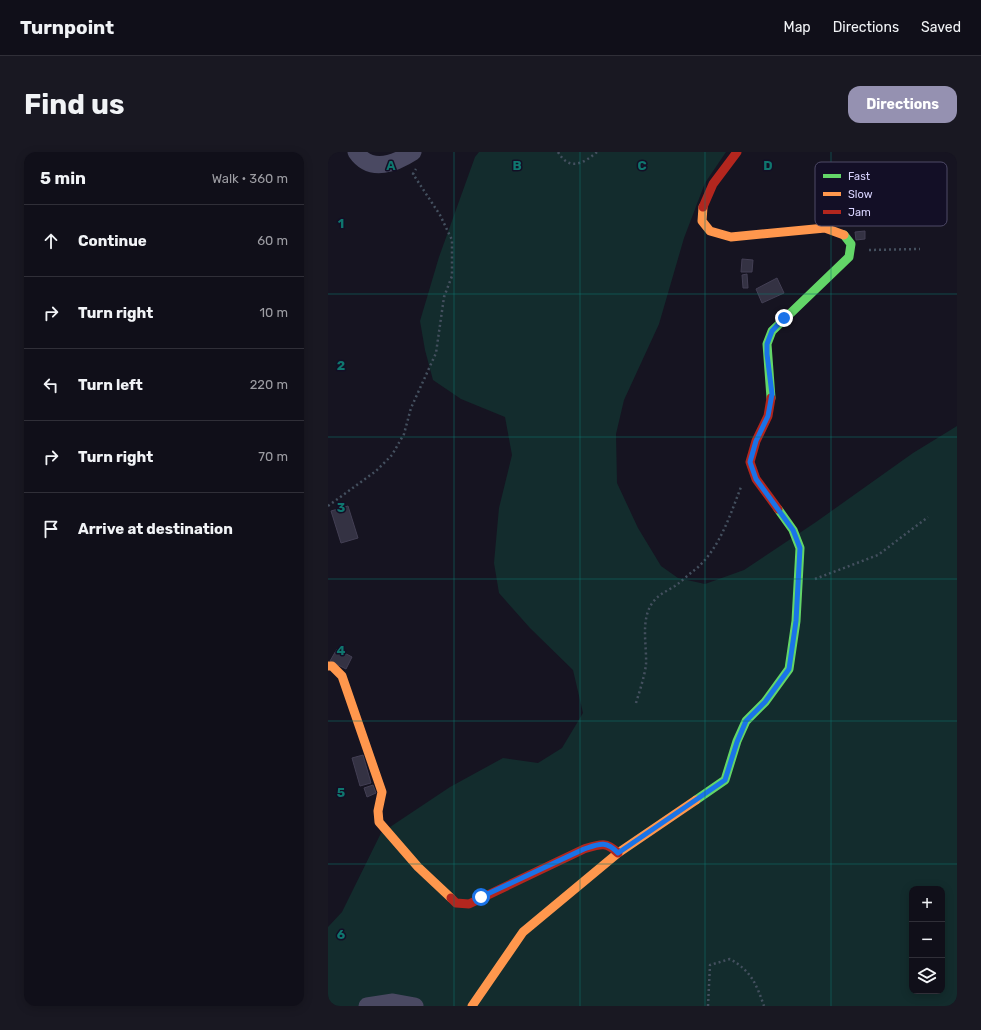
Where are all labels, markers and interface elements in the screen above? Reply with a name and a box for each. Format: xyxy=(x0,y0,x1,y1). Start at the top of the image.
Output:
text: Turnpoint xyxy=(20,16,114,39)
text: Map xyxy=(784,19,811,36)
text: Directions xyxy=(833,19,899,36)
text: Saved xyxy=(921,19,961,36)
button: Directions xyxy=(848,86,957,123)
text: Find us xyxy=(24,88,124,121)
text: A xyxy=(386,158,396,173)
text: B xyxy=(512,158,522,173)
text: C xyxy=(637,158,647,173)
text: D xyxy=(763,158,773,173)
legend xyxy=(815,162,947,226)
text: 5 min xyxy=(40,168,86,188)
text: Fast xyxy=(848,170,871,183)
text: Walk · 360 m xyxy=(212,171,288,186)
text: Slow xyxy=(848,188,873,201)
text: Jam xyxy=(848,206,871,219)
text: 1 xyxy=(338,216,344,231)
icon: ahead xyxy=(40,230,62,252)
text: Continue xyxy=(78,232,147,250)
text: 60 m xyxy=(257,233,288,248)
icon: right xyxy=(40,302,62,324)
text: Turn right xyxy=(78,304,153,322)
text: 10 m xyxy=(259,305,288,320)
route end xyxy=(775,309,793,327)
text: 2 xyxy=(337,358,345,373)
icon: left xyxy=(40,374,62,396)
text: Turn left xyxy=(78,376,143,394)
text: 220 m xyxy=(250,377,288,392)
icon: right xyxy=(40,446,62,468)
text: Turn right xyxy=(78,448,153,466)
text: 70 m xyxy=(258,449,288,464)
text: 3 xyxy=(337,500,346,515)
icon: arrive xyxy=(40,518,62,540)
text: Arrive at destination xyxy=(78,520,233,538)
text: 4 xyxy=(337,643,346,658)
text: 5 xyxy=(337,785,345,800)
map controls xyxy=(909,886,945,994)
button: + xyxy=(909,886,945,922)
route start xyxy=(472,888,490,906)
button: − xyxy=(909,922,945,958)
text: 6 xyxy=(337,927,346,942)
button: layers xyxy=(909,958,945,994)

